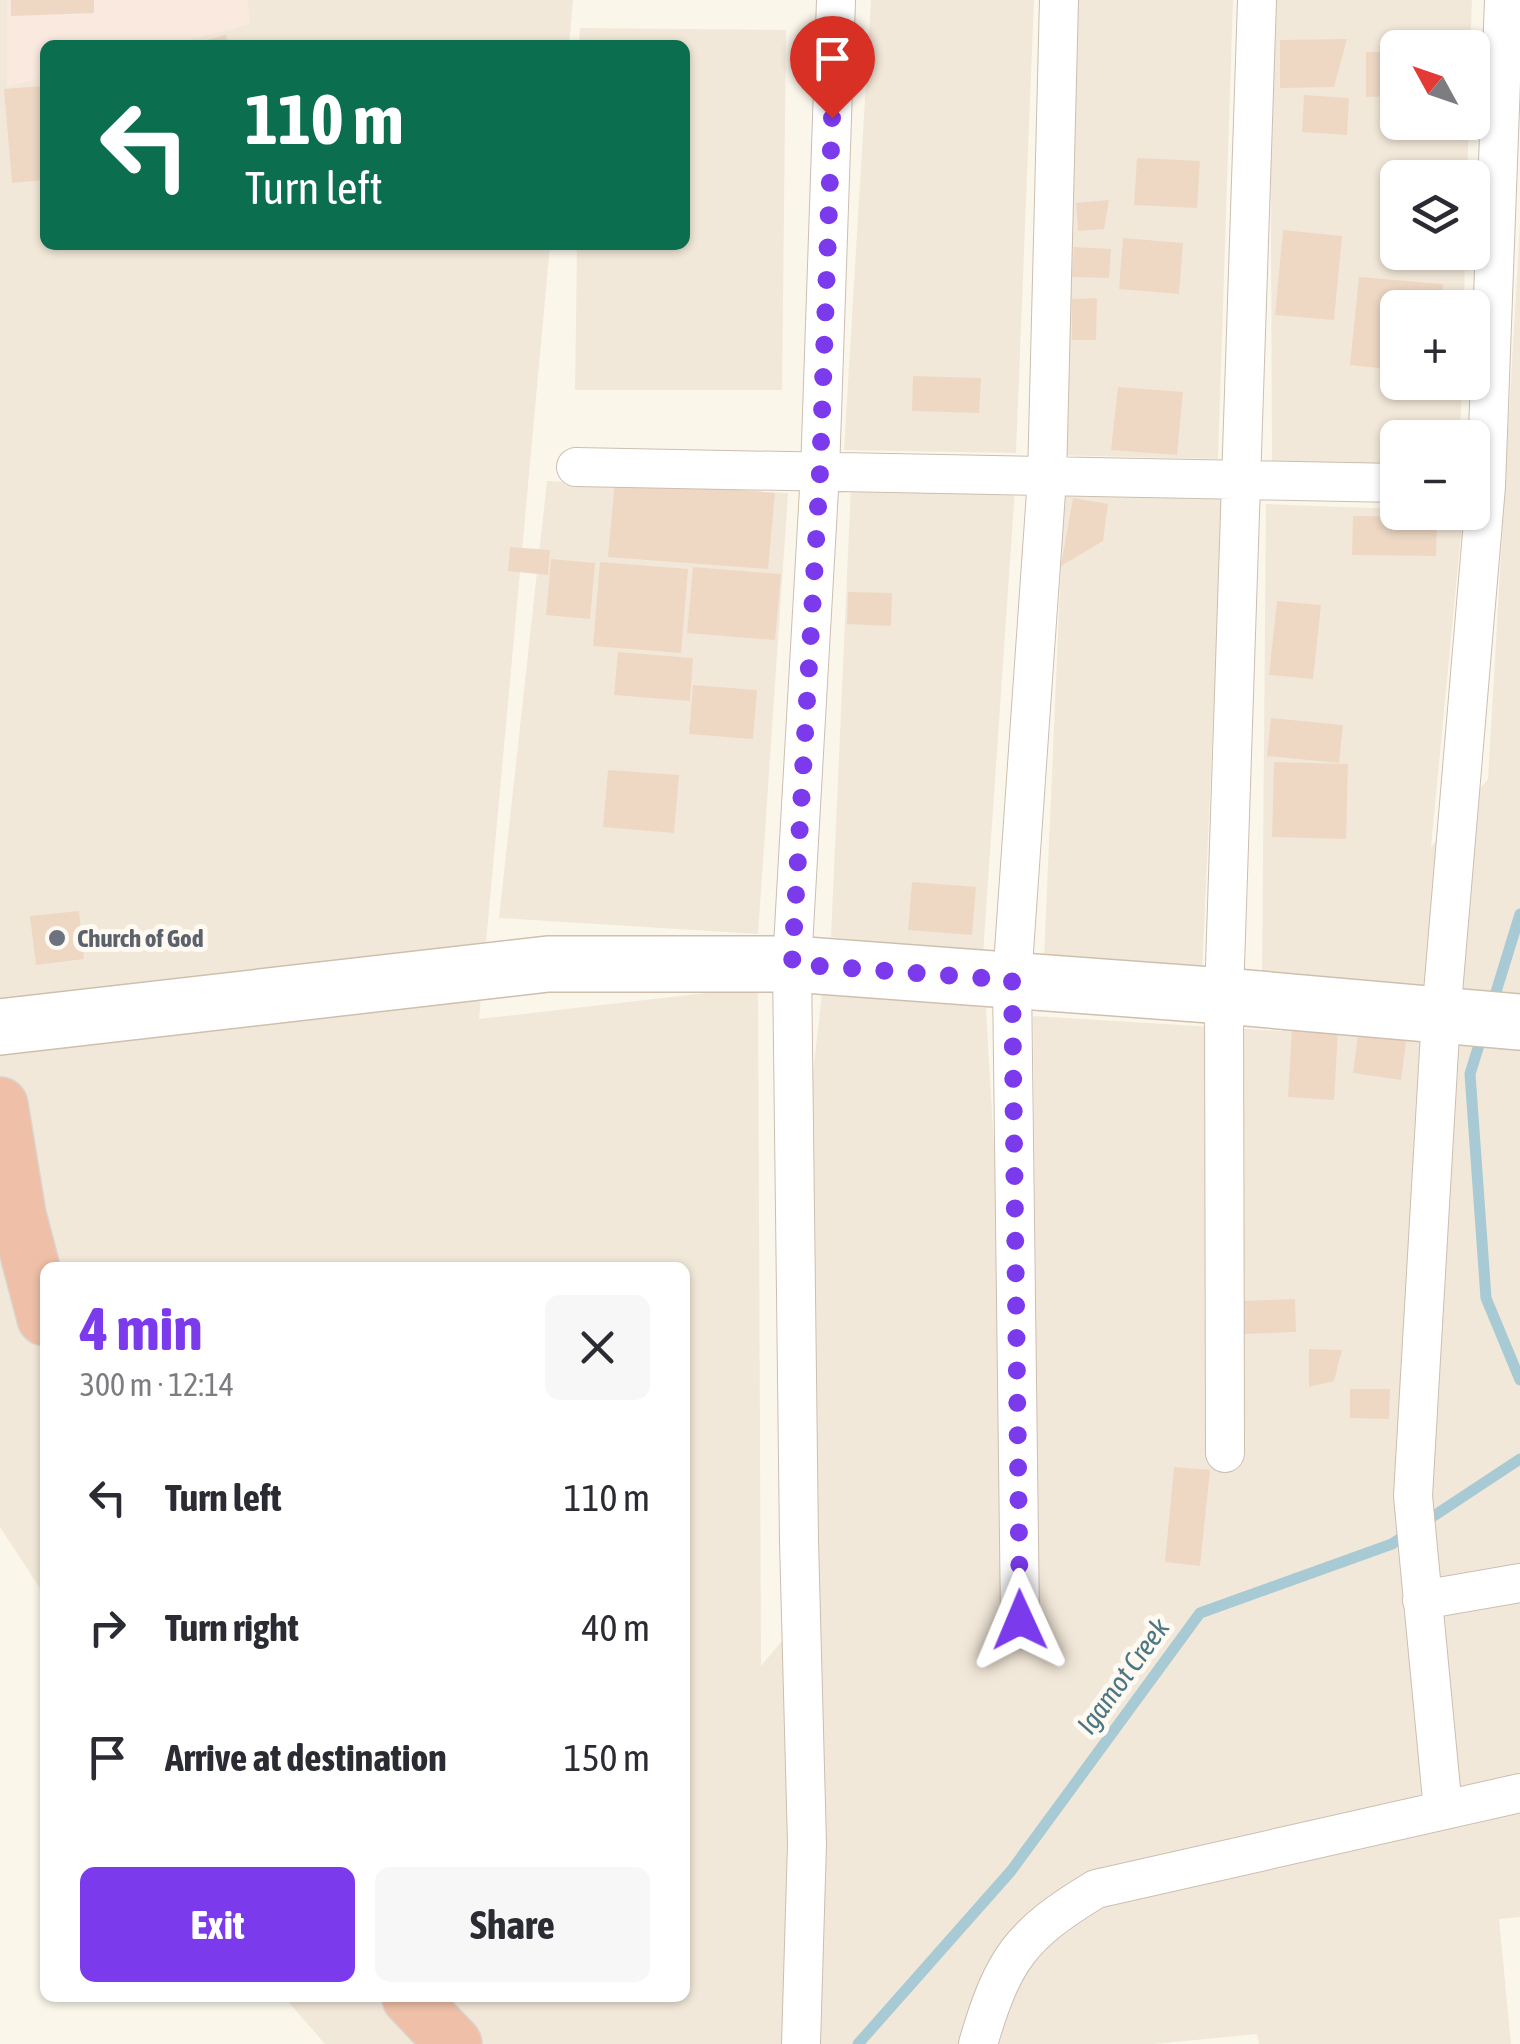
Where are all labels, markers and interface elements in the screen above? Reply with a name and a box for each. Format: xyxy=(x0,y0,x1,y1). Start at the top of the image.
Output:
pin xyxy=(790,16,875,119)
north arrow xyxy=(1380,30,1490,140)
map controls xyxy=(1380,30,1490,530)
icon: arrive xyxy=(805,31,860,86)
text: 110 m xyxy=(245,79,404,159)
icon: left xyxy=(80,80,210,210)
button: layers xyxy=(1380,160,1490,270)
text: Turn left xyxy=(245,162,383,214)
button: + xyxy=(1380,290,1490,400)
button: − xyxy=(1380,420,1490,530)
place label: Church of God xyxy=(77,924,204,952)
marker: Church of God xyxy=(46,927,68,949)
text: 4 min xyxy=(80,1294,203,1363)
button: close xyxy=(545,1295,650,1400)
text: 300 m · 12:14 xyxy=(80,1366,234,1403)
icon: left xyxy=(80,1470,135,1525)
text: Turn left xyxy=(165,1476,281,1519)
text: 110 m xyxy=(564,1476,650,1519)
position arrow xyxy=(968,1568,1072,1672)
icon: right xyxy=(80,1600,135,1655)
text: Turn right xyxy=(165,1606,299,1649)
text: 40 m xyxy=(582,1606,650,1649)
water label: Igamot Creek xyxy=(1070,1611,1176,1740)
icon: arrive xyxy=(80,1730,135,1785)
text: Arrive at destination xyxy=(165,1736,447,1779)
text: 150 m xyxy=(564,1736,650,1779)
button: Exit xyxy=(80,1867,355,1982)
button: Share xyxy=(375,1867,650,1982)

